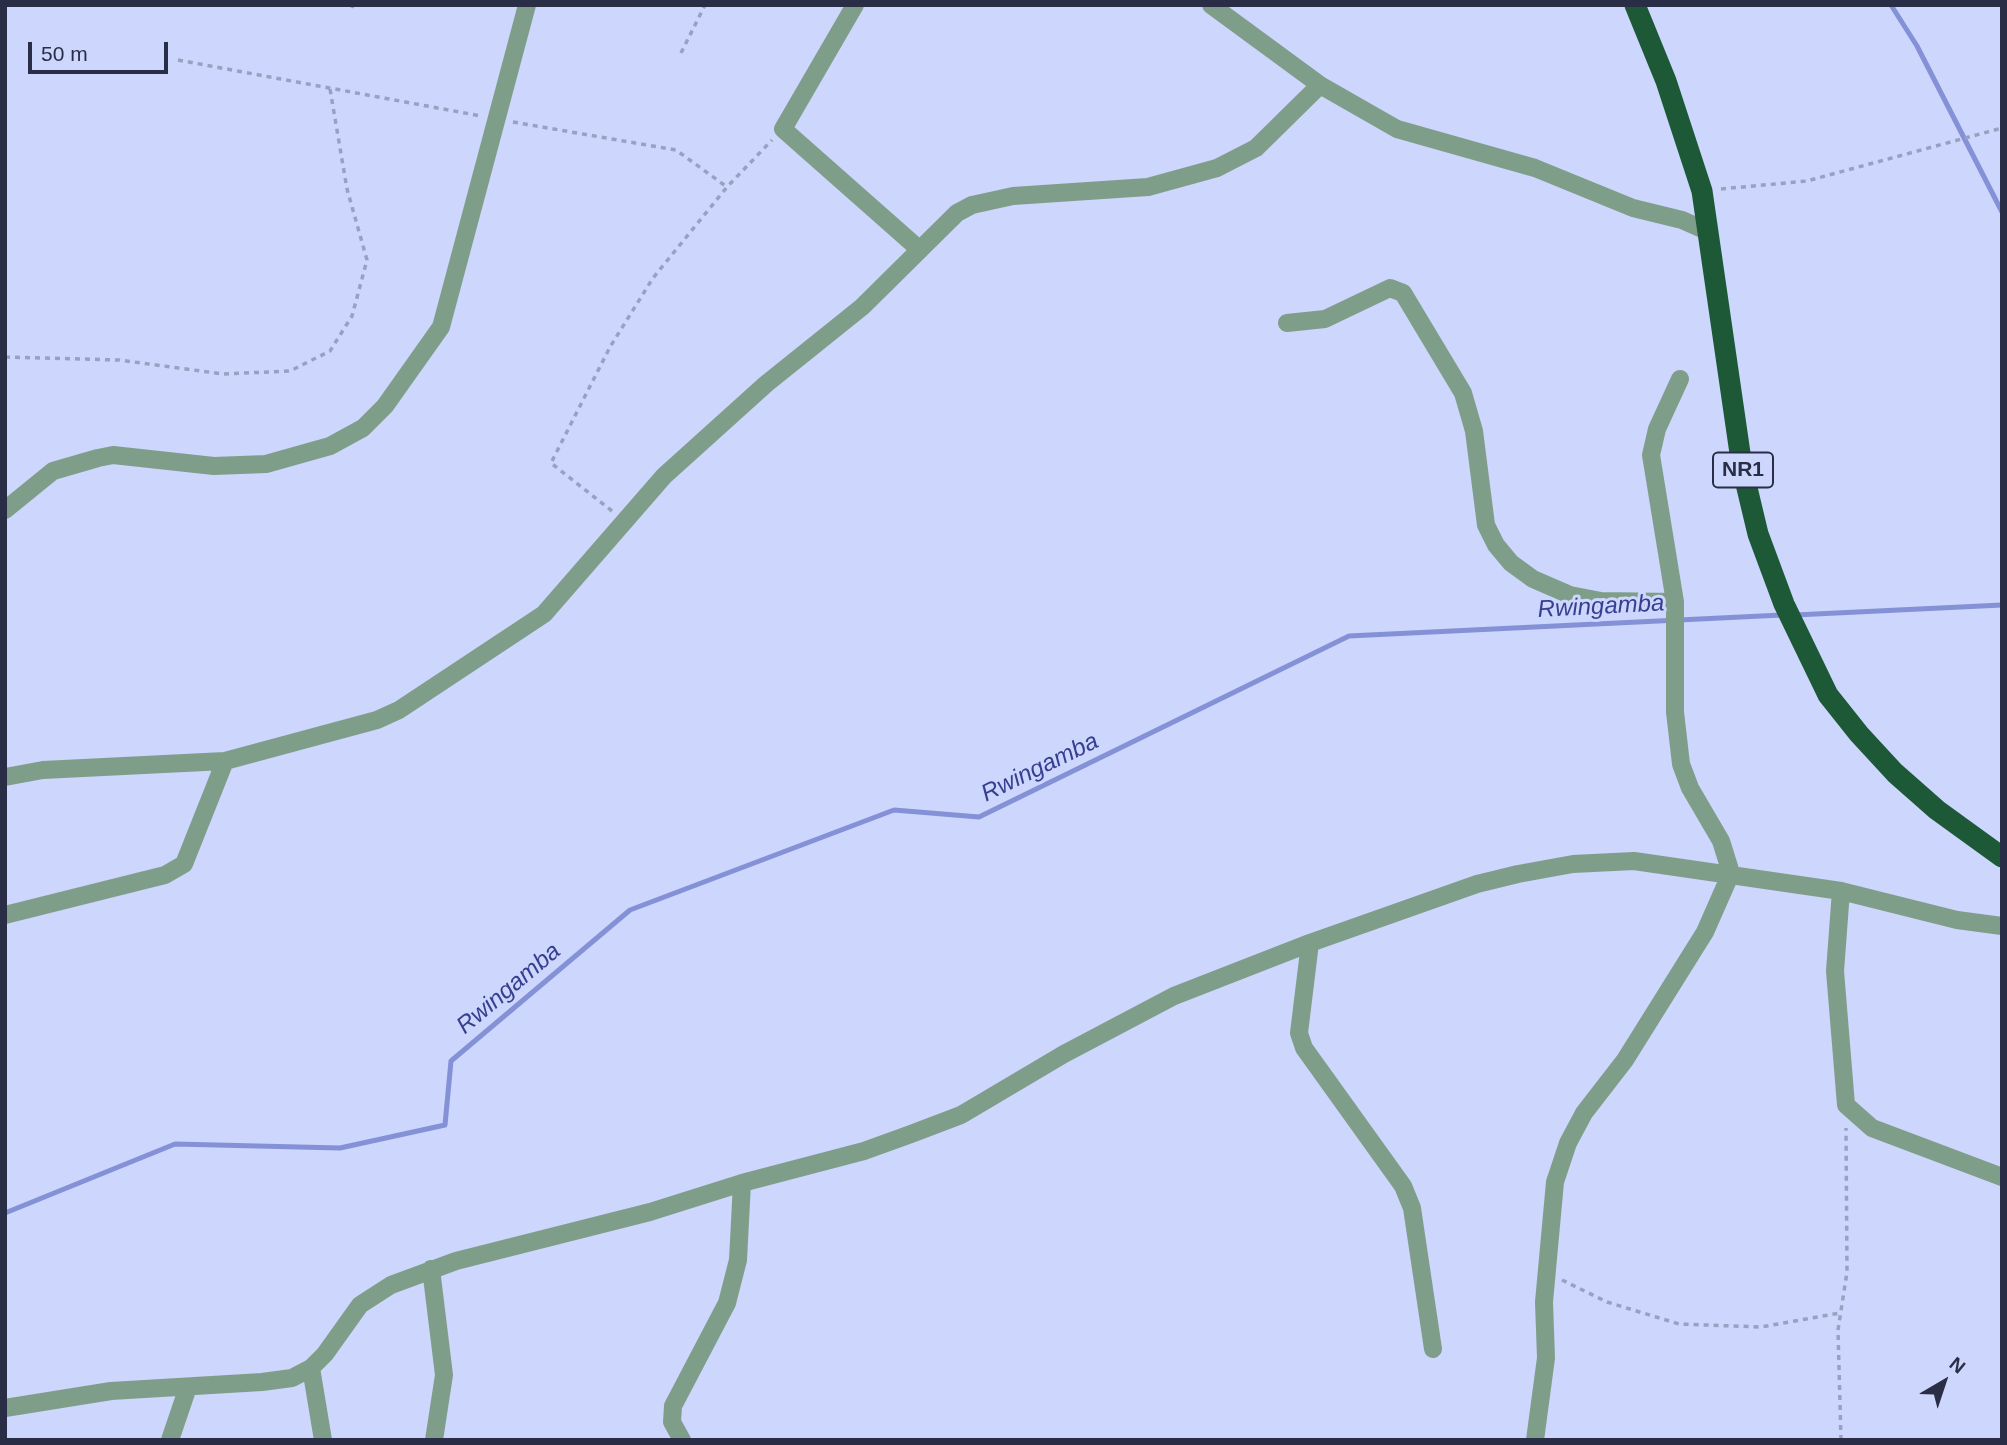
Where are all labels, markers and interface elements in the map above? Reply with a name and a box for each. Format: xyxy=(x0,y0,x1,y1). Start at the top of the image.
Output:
scale bar xyxy=(32,28,172,72)
text: 50 m xyxy=(41,42,88,65)
road number: NR1 xyxy=(1713,452,1773,488)
water label: Rwingamba xyxy=(1537,589,1665,625)
water label: Rwingamba xyxy=(977,727,1103,809)
water label: Rwingamba xyxy=(451,937,567,1041)
north arrow xyxy=(1909,1347,1979,1417)
text: N xyxy=(1946,1353,1969,1378)

